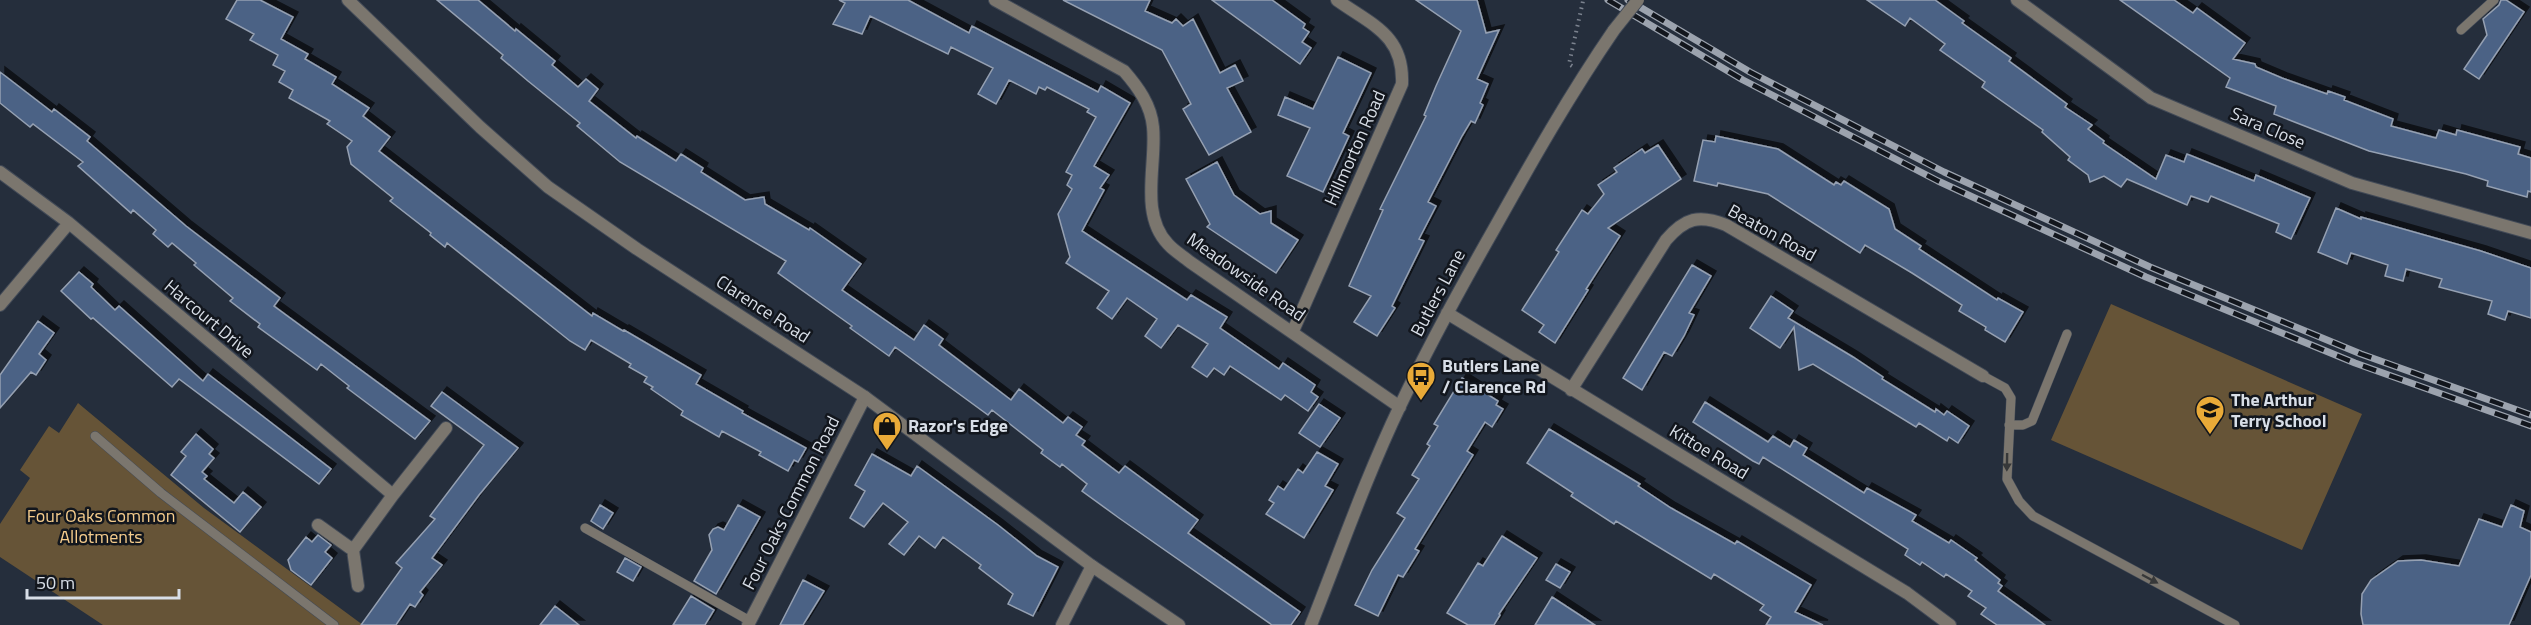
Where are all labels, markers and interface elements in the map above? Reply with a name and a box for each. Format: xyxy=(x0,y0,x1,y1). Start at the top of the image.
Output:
street label: Hillmorton Road xyxy=(1317,86,1392,210)
street label: Sara Close xyxy=(2227,100,2310,155)
street label: Beaton Road xyxy=(1723,197,1821,268)
street label: Meadowside Road xyxy=(1181,226,1311,328)
street label: Butlers Lane xyxy=(1403,244,1472,341)
street label: Clarence Road xyxy=(711,268,816,349)
street label: Harcourt Drive xyxy=(159,273,260,364)
place label: Butlers Lane / Clarence Rd xyxy=(1442,352,1546,400)
bus stop icon: Butlers Lane / Clarence Rd xyxy=(1405,360,1437,402)
place label: The Arthur Terry School xyxy=(2231,386,2327,434)
school or university icon: The Arthur Terry School xyxy=(2194,394,2226,436)
shop icon: Razor's Edge xyxy=(871,410,903,452)
street label: Four Oaks Common Road xyxy=(735,411,846,594)
place label: Razor's Edge xyxy=(908,412,1008,439)
street label: Kittoe Road xyxy=(1664,417,1754,486)
one-way arrow xyxy=(2003,452,2012,471)
park label: Four Oaks Common Allotments xyxy=(27,502,175,550)
scale bar xyxy=(27,562,178,600)
text: 50 m xyxy=(36,569,75,596)
one-way arrow xyxy=(2141,574,2158,584)

